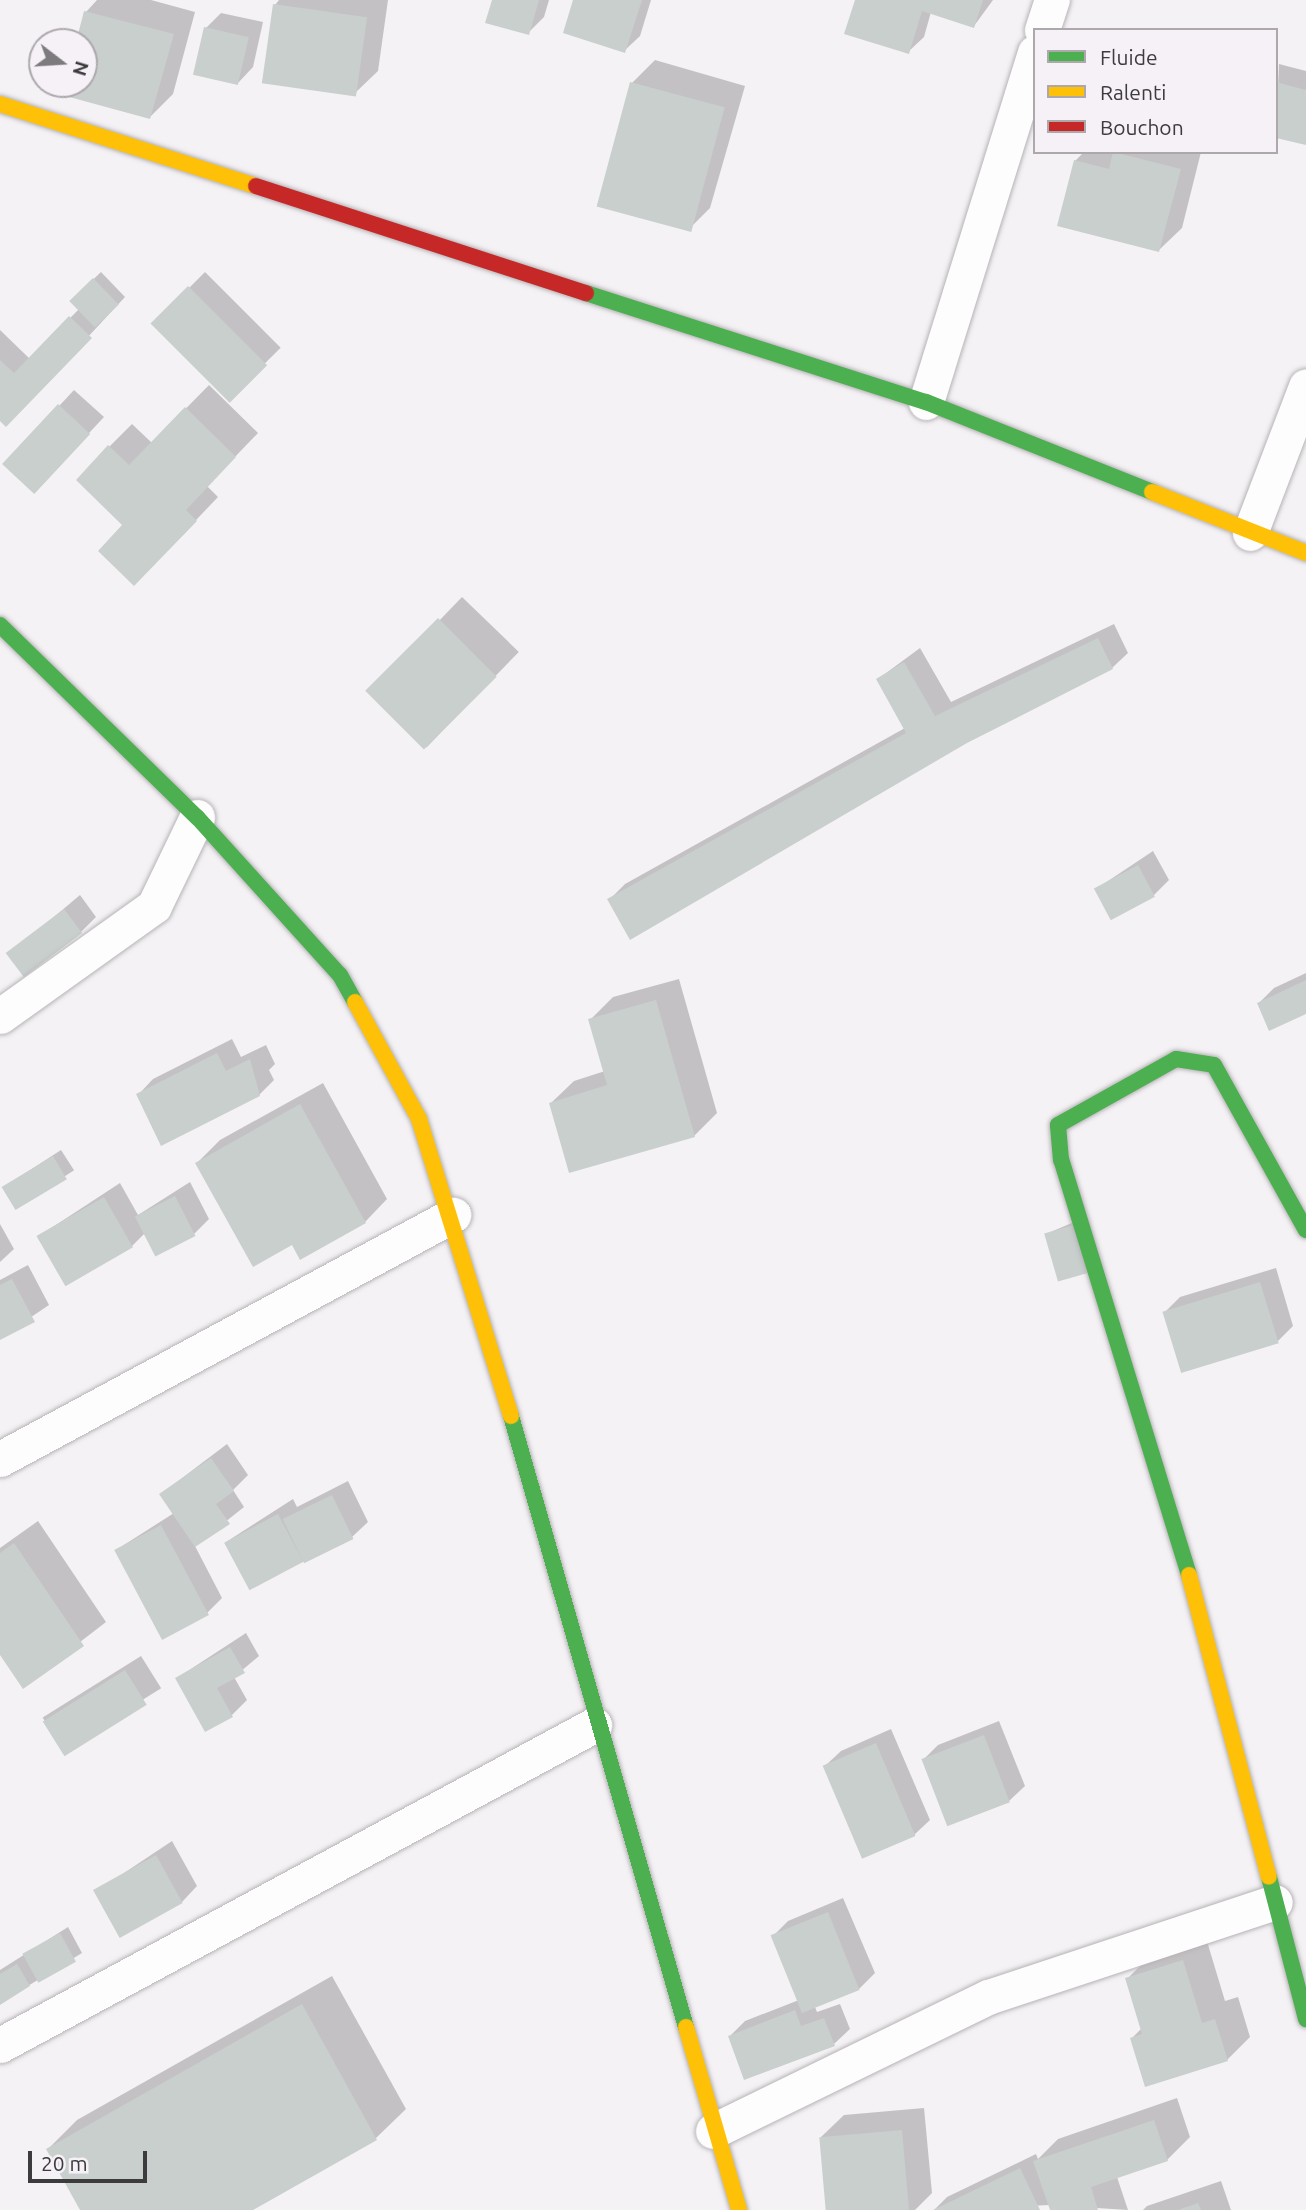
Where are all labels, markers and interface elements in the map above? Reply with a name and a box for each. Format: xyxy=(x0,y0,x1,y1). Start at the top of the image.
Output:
north arrow xyxy=(28,28,98,98)
legend xyxy=(1033,28,1278,154)
text: Fluide xyxy=(1100,45,1158,69)
text: N xyxy=(69,59,94,79)
text: Ralenti xyxy=(1100,80,1166,104)
text: Bouchon xyxy=(1100,115,1184,139)
scale bar xyxy=(32,2136,150,2180)
text: 20 m xyxy=(41,2151,88,2175)

